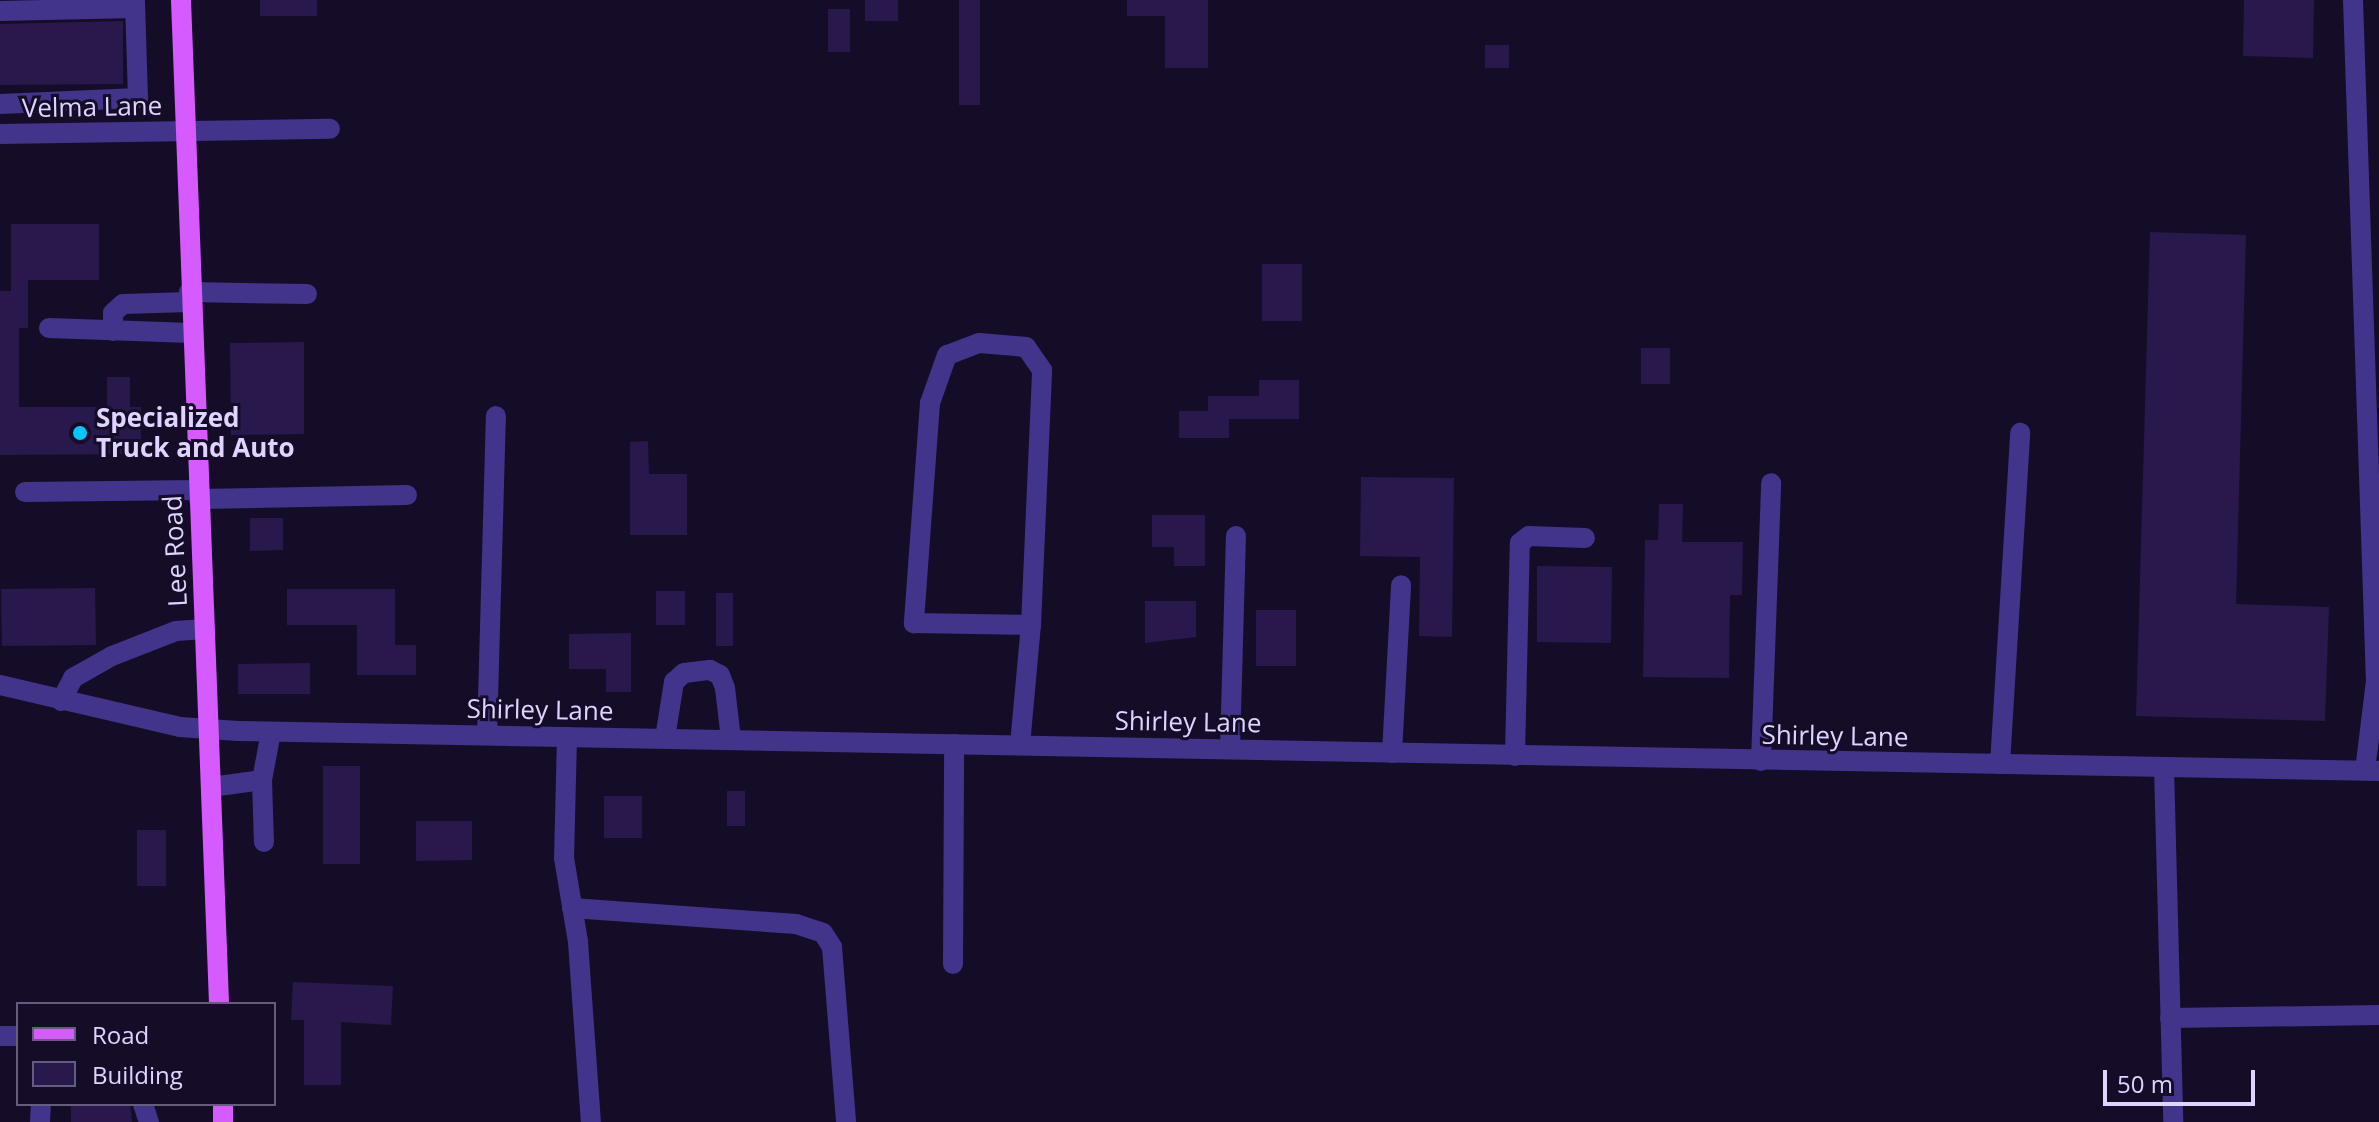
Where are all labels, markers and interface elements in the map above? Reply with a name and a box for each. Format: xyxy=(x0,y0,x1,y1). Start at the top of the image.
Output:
street label: Velma Lane xyxy=(21,90,163,124)
place label: Specialized Truck and Auto xyxy=(96,402,295,464)
marker: Specialized Truck and Auto xyxy=(71,424,89,442)
street label: Lee Road xyxy=(157,494,193,608)
street label: Shirley Lane xyxy=(466,693,614,727)
street label: Shirley Lane xyxy=(1114,705,1262,739)
street label: Shirley Lane xyxy=(1761,719,1909,753)
legend xyxy=(16,1002,276,1106)
text: Road xyxy=(92,1018,149,1051)
scale bar xyxy=(2107,1054,2259,1104)
text: Building xyxy=(92,1058,183,1091)
text: 50 m xyxy=(2117,1067,2173,1100)

